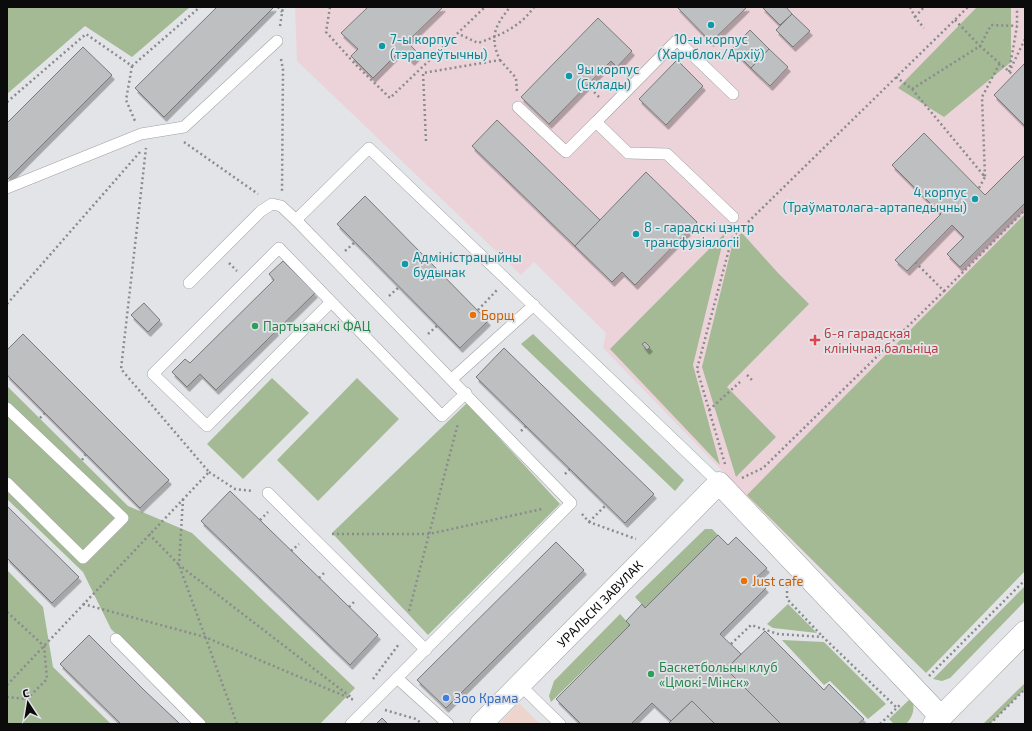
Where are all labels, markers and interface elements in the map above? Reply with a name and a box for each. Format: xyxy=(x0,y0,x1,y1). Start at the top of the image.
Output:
marker: 10-ы корпус (Харчблок/Архіў) xyxy=(706,20,716,30)
place label: 7-ы корпус (тэрапеўтычны) xyxy=(390,31,487,62)
place label: 10-ы корпус (Харчблок/Архіў) xyxy=(658,31,764,62)
marker: 7-ы корпус (тэрапеўтычны) xyxy=(377,41,387,51)
place label: 9ы корпус (Склады) xyxy=(577,61,639,92)
marker: 9ы корпус (Склады) xyxy=(564,71,574,81)
place label: 4 корпус (Траўматолага-артапедычны) xyxy=(783,184,967,215)
marker: 4 корпус (Траўматолага-артапедычны) xyxy=(970,194,980,204)
place label: 8 - гарадскі цэнтр трансфузіялогіі xyxy=(644,219,754,250)
marker: 8 - гарадскі цэнтр трансфузіялогіі xyxy=(631,229,641,239)
place label: Адміністрацыйны будынак xyxy=(413,249,522,280)
marker: Адміністрацыйны будынак xyxy=(400,259,410,269)
place label: Борщ xyxy=(481,307,515,323)
marker: Борщ xyxy=(468,310,478,320)
place label: Партызанскі ФАЦ xyxy=(263,318,371,334)
marker: Партызанскі ФАЦ xyxy=(250,321,260,331)
place label: 6-я гарадская клінічная бальніца xyxy=(824,325,938,356)
marker: 6-я гарадская клінічная бальніца xyxy=(809,334,821,346)
street label: УРАЛЬСКІ ЗАВУЛАК xyxy=(554,557,646,650)
place label: Just cafe xyxy=(752,573,804,589)
marker: Just cafe xyxy=(739,576,749,586)
place label: Баскетбольны клуб «Цмокі-Мінск» xyxy=(659,659,778,690)
marker: Баскетбольны клуб «Цмокі-Мінск» xyxy=(646,669,656,679)
north arrow xyxy=(8,683,48,723)
text: С xyxy=(21,686,31,700)
place label: Зоо Крама xyxy=(454,690,518,706)
marker: Зоо Крама xyxy=(441,693,451,703)

